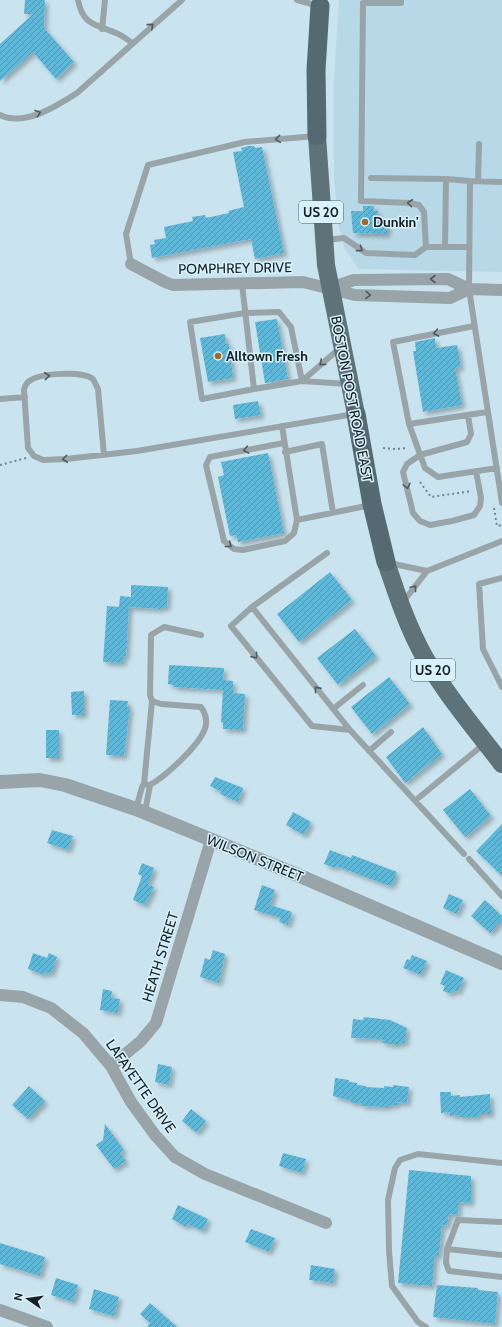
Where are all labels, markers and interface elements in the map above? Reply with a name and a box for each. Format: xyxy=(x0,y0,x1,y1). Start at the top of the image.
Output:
one-way arrow xyxy=(147,24,154,31)
one-way arrow xyxy=(34,109,41,118)
one-way arrow xyxy=(275,135,281,144)
one-way arrow xyxy=(407,199,413,208)
road number: US 20 xyxy=(299,201,343,223)
place label: Dunkin' xyxy=(373,213,419,231)
marker: Dunkin' xyxy=(360,217,370,227)
one-way arrow xyxy=(356,244,363,251)
street label: POMPHREY DRIVE xyxy=(178,258,292,278)
one-way arrow xyxy=(430,275,436,283)
one-way arrow xyxy=(365,291,371,300)
street label: BOSTON POST ROAD EAST xyxy=(327,314,377,484)
one-way arrow xyxy=(432,329,439,337)
place label: Alltown Fresh xyxy=(226,347,308,365)
marker: Alltown Fresh xyxy=(213,351,223,361)
one-way arrow xyxy=(319,359,327,366)
one-way arrow xyxy=(44,372,50,381)
one-way arrow xyxy=(243,445,249,454)
one-way arrow xyxy=(62,454,68,463)
one-way arrow xyxy=(402,482,411,489)
one-way arrow xyxy=(225,540,232,547)
one-way arrow xyxy=(409,585,416,592)
one-way arrow xyxy=(251,651,258,659)
road number: US 20 xyxy=(411,659,455,681)
one-way arrow xyxy=(314,686,321,693)
street label: WILSON STREET xyxy=(204,830,307,886)
street label: HEATH STREET xyxy=(138,909,182,1004)
street label: LAFAYETTE DRIVE xyxy=(102,1036,180,1136)
north arrow xyxy=(8,1279,48,1319)
text: N xyxy=(11,1291,26,1302)

